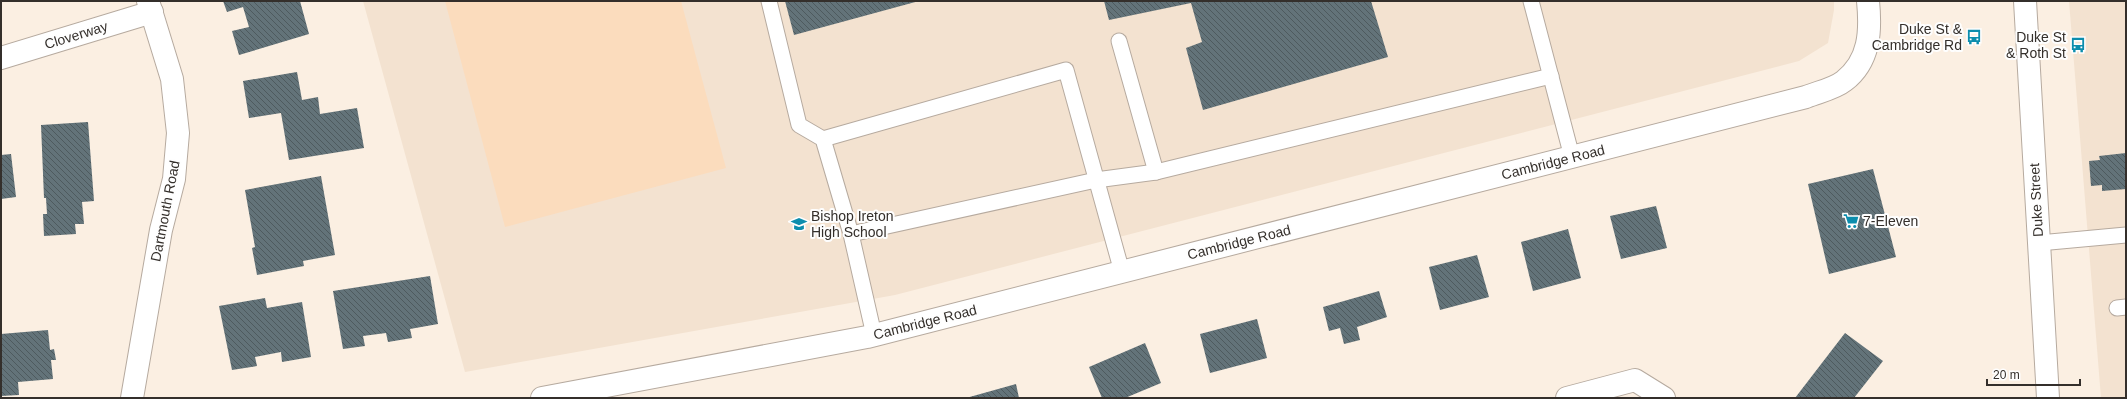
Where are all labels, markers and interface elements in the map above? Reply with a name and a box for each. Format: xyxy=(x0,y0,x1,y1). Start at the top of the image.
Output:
street label: Cloverway xyxy=(42,18,110,52)
place label: Duke St & Cambridge Rd xyxy=(1872,21,1963,53)
bus stop icon: Duke St & Cambridge Rd xyxy=(1965,28,1983,46)
place label: Duke St & Roth St xyxy=(2006,29,2066,61)
bus stop icon: Duke St & Roth St xyxy=(2069,36,2087,54)
street label: Cambridge Road xyxy=(1500,141,1606,183)
street label: Dartmouth Road xyxy=(147,159,183,263)
street label: Duke Street xyxy=(2026,163,2046,237)
place label: Bishop Ireton High School xyxy=(811,208,894,240)
supermarket icon: 7-Eleven xyxy=(1842,212,1860,230)
place label: 7-Eleven xyxy=(1863,213,1918,229)
school or university icon: Bishop Ireton High School xyxy=(790,215,808,233)
street label: Cambridge Road xyxy=(1186,221,1292,263)
street label: Cambridge Road xyxy=(872,301,978,343)
scale bar xyxy=(1987,361,2080,387)
text: 20 m xyxy=(1993,368,2020,382)

